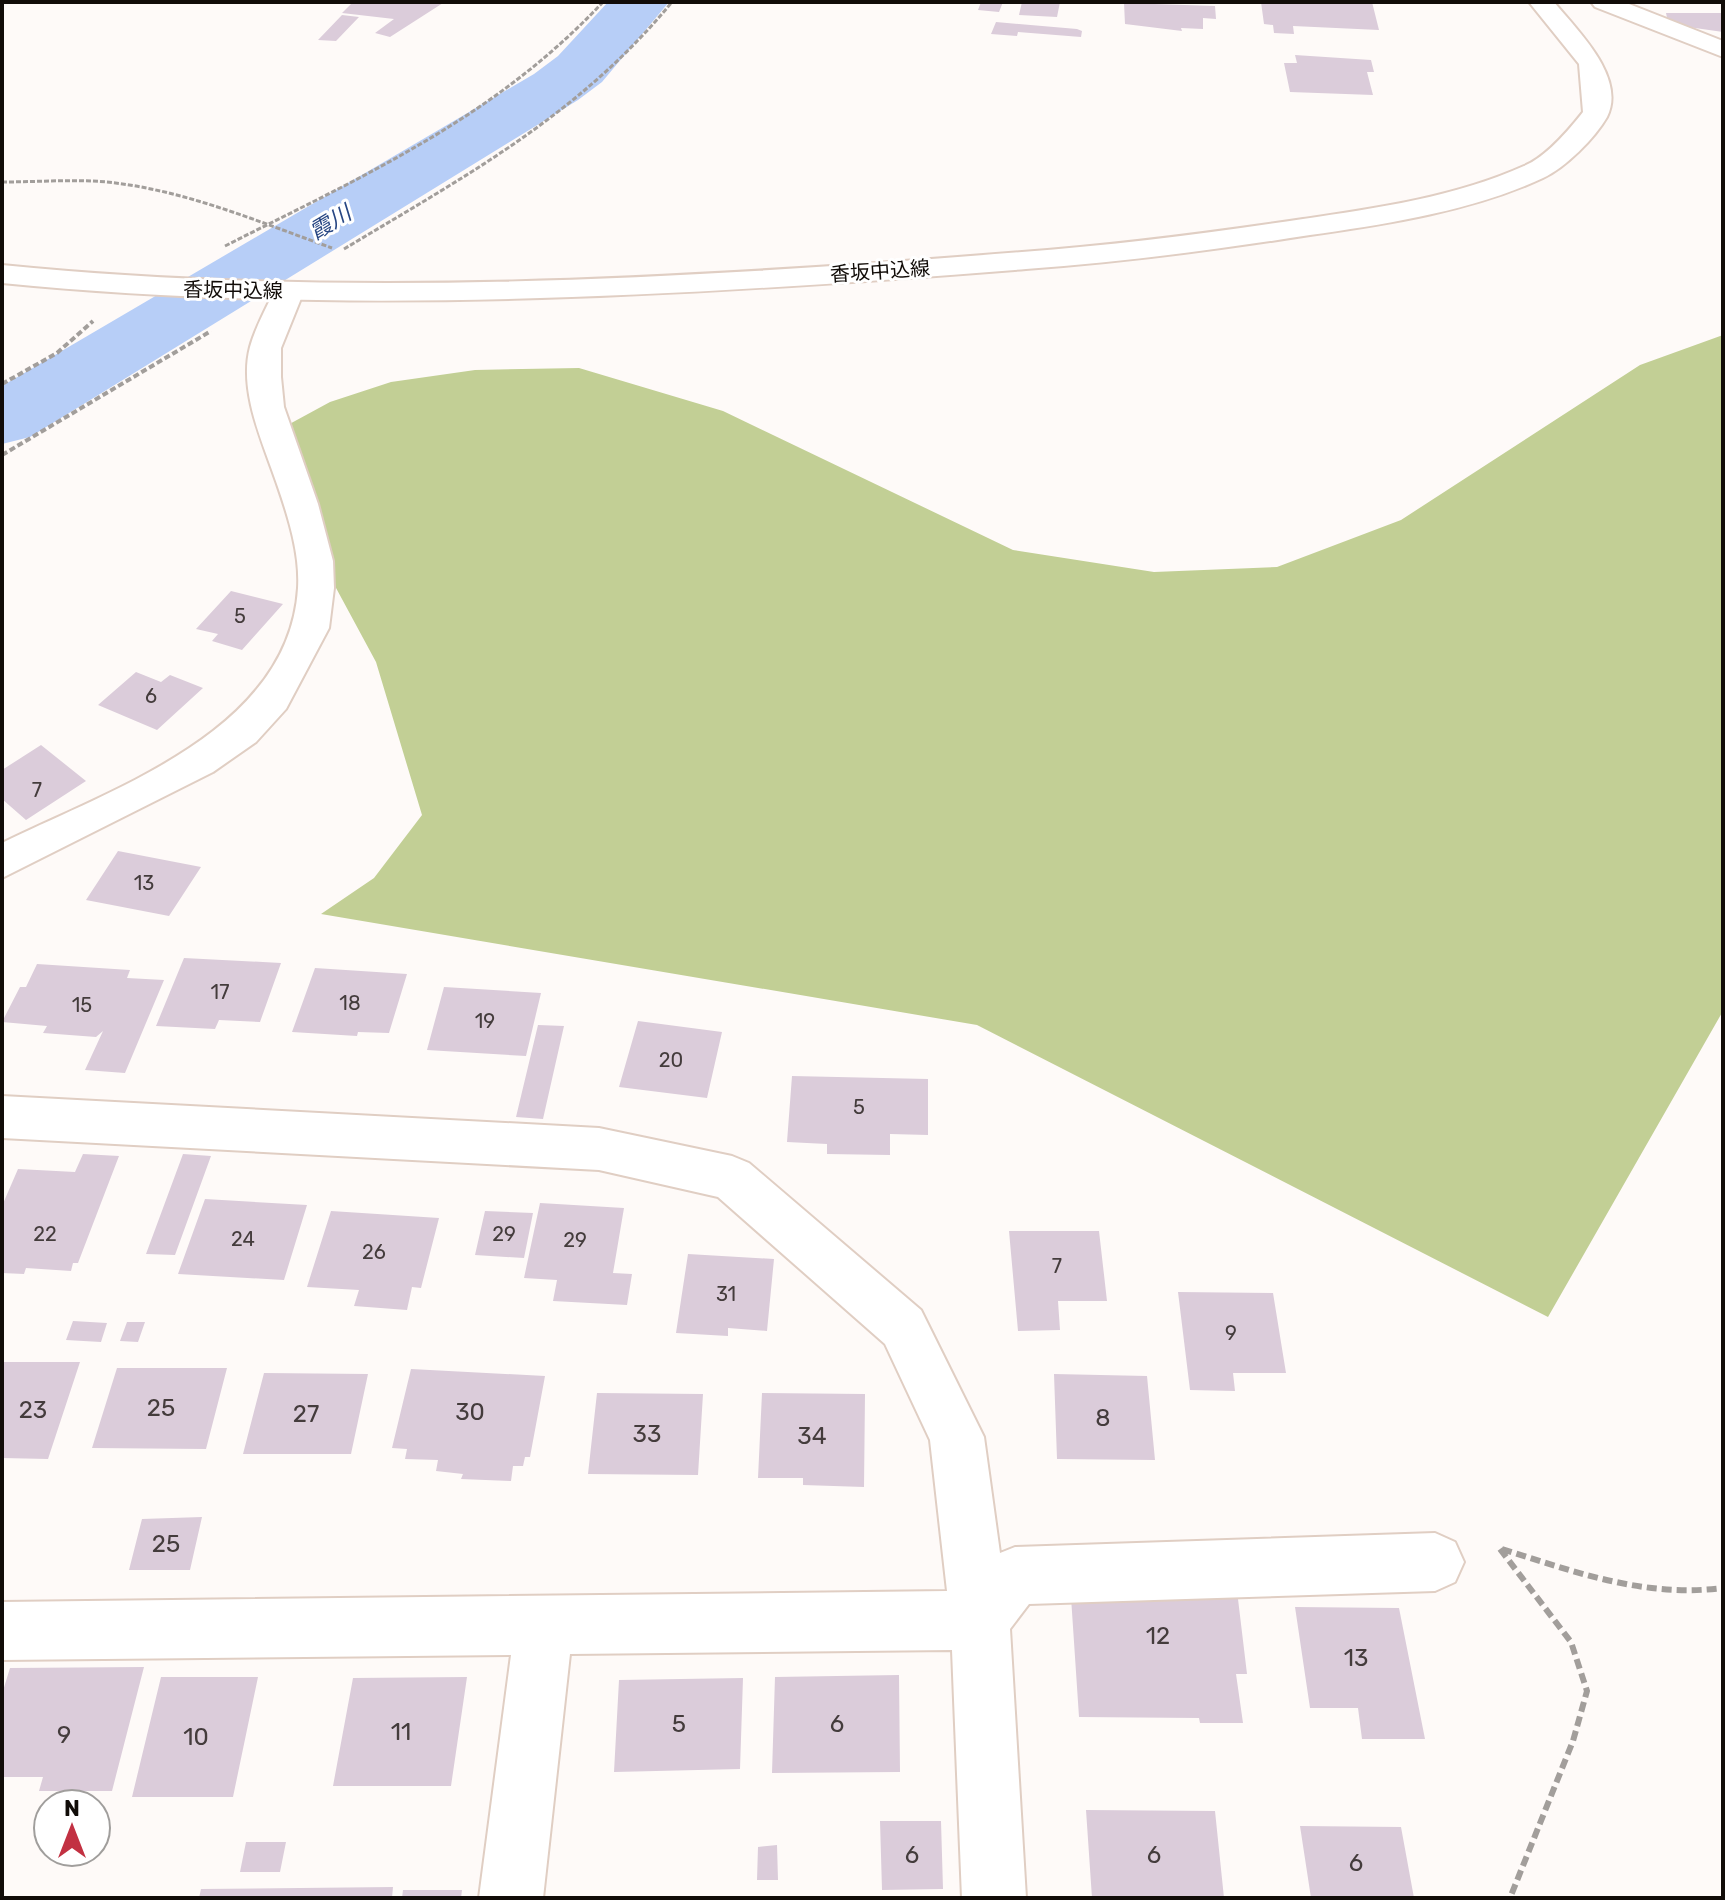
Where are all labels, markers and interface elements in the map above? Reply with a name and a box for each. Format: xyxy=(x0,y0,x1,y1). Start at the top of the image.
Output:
water label: 霞川 xyxy=(304,198,358,245)
street label: 香坂中込線 xyxy=(829,256,931,286)
street label: 香坂中込線 xyxy=(183,277,283,303)
house number: 5 xyxy=(234,604,246,628)
house number: 6 xyxy=(145,684,157,708)
house number: 7 xyxy=(32,778,42,802)
house number: 13 xyxy=(134,871,154,895)
house number: 17 xyxy=(211,980,229,1004)
house number: 18 xyxy=(339,991,361,1015)
house number: 15 xyxy=(72,993,92,1017)
house number: 19 xyxy=(475,1009,495,1033)
house number: 20 xyxy=(659,1048,683,1072)
house number: 5 xyxy=(853,1095,865,1119)
house number: 22 xyxy=(33,1222,57,1246)
house number: 29 xyxy=(492,1222,516,1246)
house number: 24 xyxy=(231,1227,255,1251)
house number: 29 xyxy=(563,1228,587,1252)
house number: 26 xyxy=(362,1240,386,1264)
house number: 7 xyxy=(1052,1254,1062,1278)
house number: 31 xyxy=(716,1282,736,1306)
house number: 9 xyxy=(1225,1321,1237,1345)
house number: 25 xyxy=(147,1394,175,1422)
house number: 23 xyxy=(19,1396,47,1424)
house number: 30 xyxy=(455,1398,485,1426)
house number: 27 xyxy=(293,1400,319,1428)
house number: 8 xyxy=(1095,1404,1111,1432)
house number: 33 xyxy=(633,1420,661,1448)
house number: 34 xyxy=(797,1422,827,1450)
house number: 25 xyxy=(152,1530,180,1558)
house number: 12 xyxy=(1146,1622,1170,1650)
house number: 13 xyxy=(1344,1644,1368,1672)
house number: 5 xyxy=(672,1710,686,1738)
house number: 6 xyxy=(830,1710,844,1738)
house number: 11 xyxy=(391,1718,411,1746)
house number: 9 xyxy=(57,1721,71,1749)
house number: 10 xyxy=(183,1723,209,1751)
north arrow xyxy=(32,1788,112,1868)
text: N xyxy=(64,1795,80,1822)
house number: 6 xyxy=(905,1841,919,1869)
house number: 6 xyxy=(1147,1841,1161,1869)
house number: 6 xyxy=(1349,1849,1363,1877)

